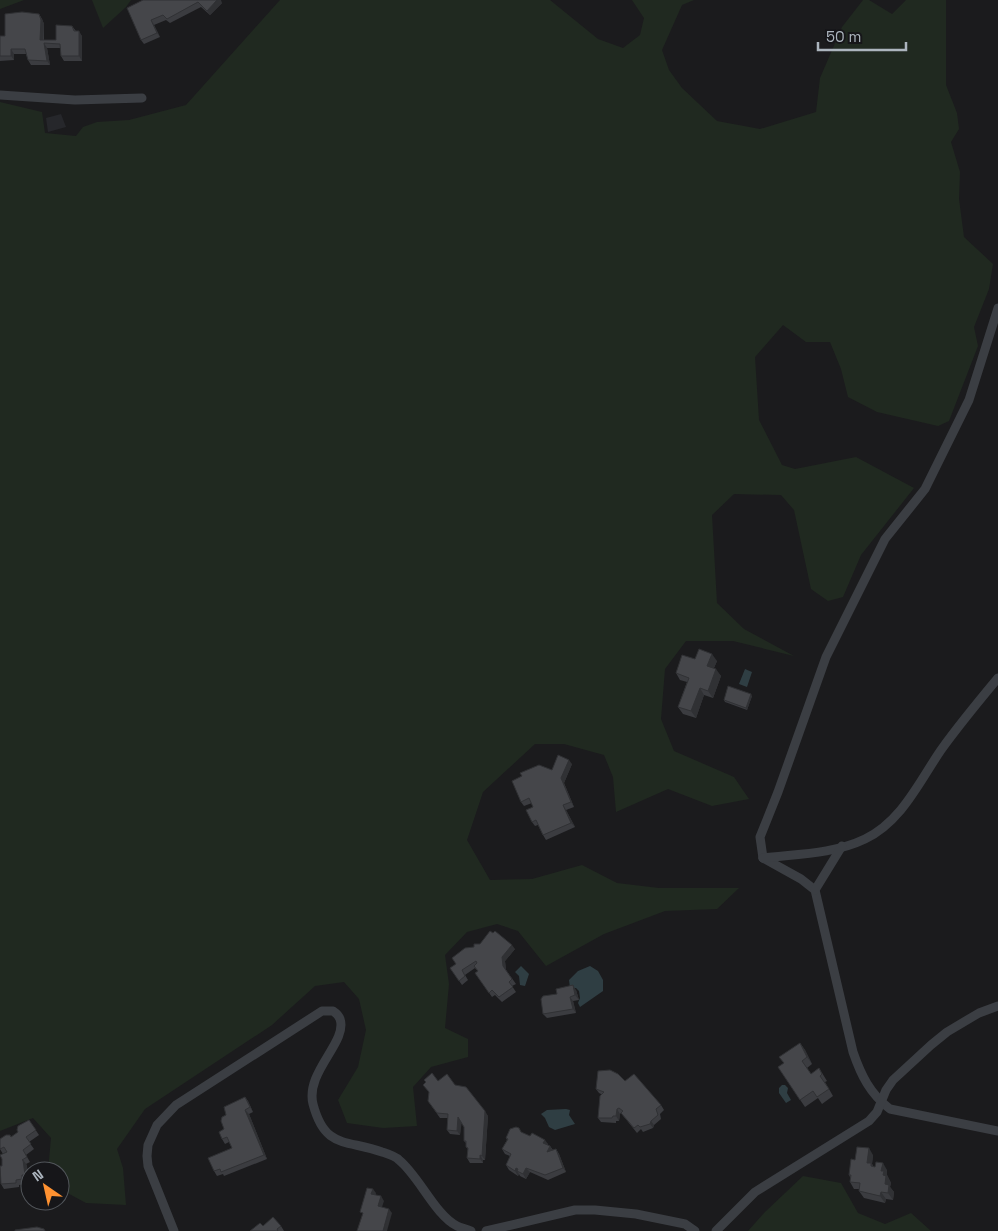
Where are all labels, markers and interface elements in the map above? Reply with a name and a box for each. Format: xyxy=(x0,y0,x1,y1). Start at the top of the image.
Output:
scale bar xyxy=(818,20,906,52)
text: 50 m xyxy=(826,27,861,46)
north arrow xyxy=(20,1161,70,1211)
text: N xyxy=(29,1165,47,1185)

